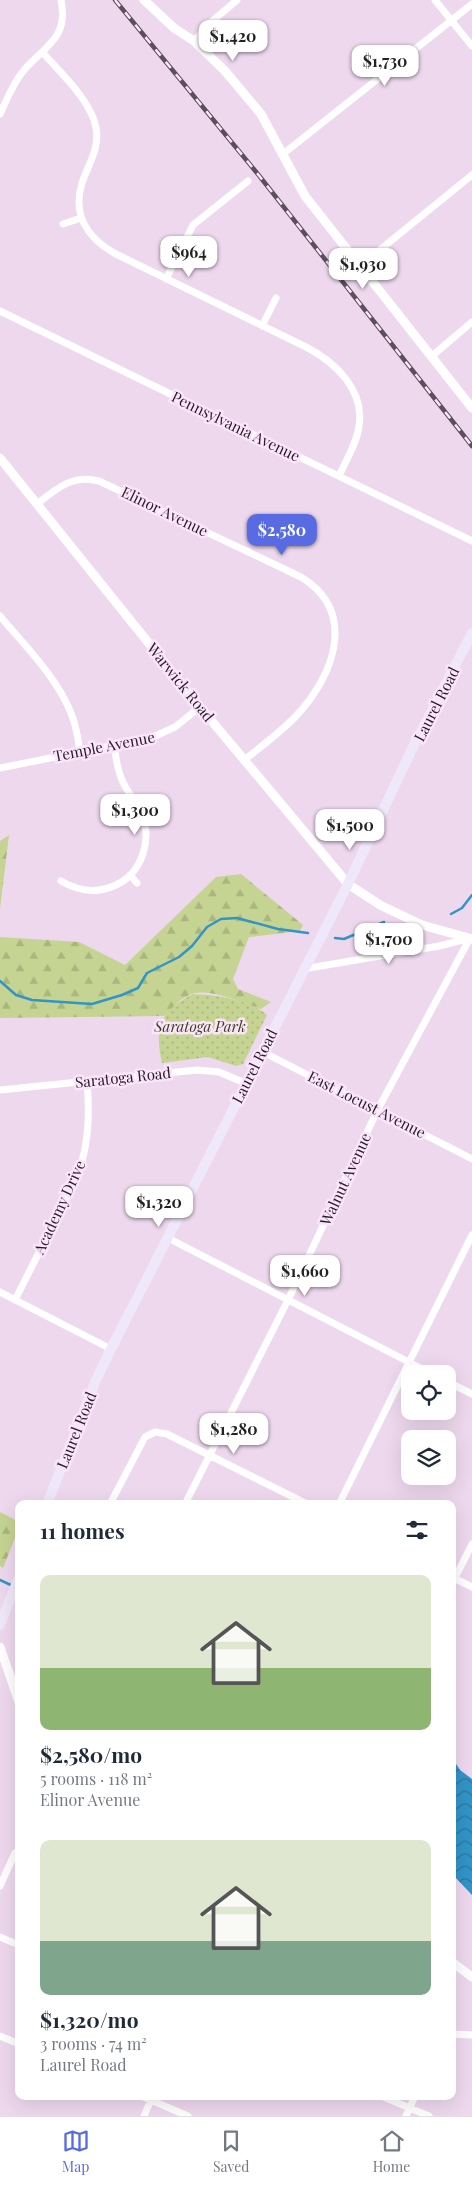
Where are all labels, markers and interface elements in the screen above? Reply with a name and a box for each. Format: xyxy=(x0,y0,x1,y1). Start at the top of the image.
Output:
pin: $1,420 xyxy=(192,20,274,62)
text: $1,420 xyxy=(210,25,256,46)
pin: $1,730 xyxy=(344,44,426,87)
text: $1,730 xyxy=(363,50,407,71)
pin: $964 xyxy=(159,236,219,278)
text: $964 xyxy=(171,241,207,262)
pin: $1,930 xyxy=(322,248,404,290)
text: $1,930 xyxy=(340,253,386,274)
street label: Pennsylvania Avenue xyxy=(169,386,303,466)
street label: Elinor Avenue xyxy=(118,481,212,541)
pin: $2,580 xyxy=(241,514,323,556)
text: $2,580 xyxy=(258,519,306,540)
street label: Warwick Road xyxy=(142,638,219,726)
street label: Laurel Road xyxy=(409,663,463,745)
street label: Temple Avenue xyxy=(52,726,156,766)
pin: $1,300 xyxy=(94,794,176,836)
text: $1,300 xyxy=(111,799,159,820)
pin: $1,500 xyxy=(309,808,391,851)
text: $1,500 xyxy=(326,814,374,835)
pin: $1,700 xyxy=(348,922,430,965)
text: $1,700 xyxy=(365,928,413,949)
park label: Saratoga Park xyxy=(153,1016,246,1036)
street label: Laurel Road xyxy=(227,1025,281,1107)
street label: Saratoga Road xyxy=(74,1062,172,1092)
street label: East Locust Avenue xyxy=(305,1066,429,1142)
street label: Walnut Avenue xyxy=(314,1129,375,1229)
street label: Academy Drive xyxy=(28,1157,89,1258)
pin: $1,320 xyxy=(118,1186,200,1228)
text: $1,320 xyxy=(136,1191,182,1212)
pin: $1,660 xyxy=(264,1254,346,1297)
text: $1,660 xyxy=(281,1260,329,1281)
map controls xyxy=(401,1365,456,1485)
button: locate xyxy=(401,1365,456,1420)
street label: Laurel Road xyxy=(52,1388,101,1471)
pin: $1,280 xyxy=(193,1412,275,1455)
text: $1,280 xyxy=(210,1418,258,1439)
button: layers xyxy=(401,1430,456,1485)
text: 11 homes xyxy=(40,1516,125,1544)
icon: filters xyxy=(403,1516,431,1544)
icon: home xyxy=(191,1608,281,1698)
text: $2,580/mo xyxy=(40,1740,142,1768)
text: 5 rooms · 118 m² xyxy=(40,1768,152,1789)
text: Elinor Avenue xyxy=(40,1789,140,1810)
icon: home xyxy=(191,1873,281,1963)
text: $1,320/mo xyxy=(40,2005,139,2033)
text: 3 rooms · 74 m² xyxy=(40,2033,147,2054)
text: Laurel Road xyxy=(40,2054,127,2075)
tab: Map xyxy=(62,2127,90,2176)
tab: Saved xyxy=(213,2127,249,2176)
tab: Home xyxy=(373,2127,410,2176)

